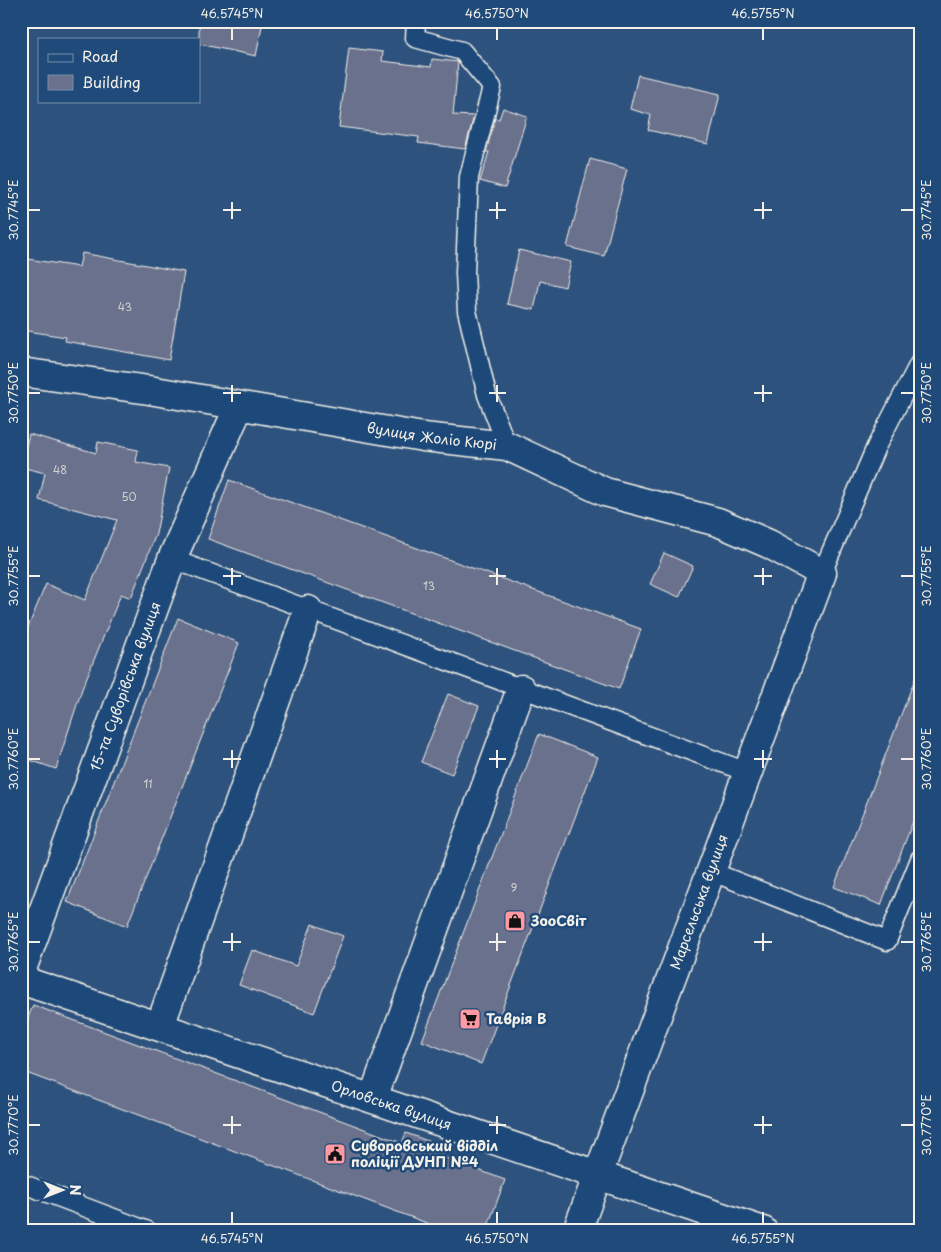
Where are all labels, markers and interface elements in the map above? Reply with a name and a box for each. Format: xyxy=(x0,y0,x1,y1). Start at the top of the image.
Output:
text: 46.5745°N xyxy=(201,4,263,22)
text: 46.5750°N xyxy=(465,4,529,22)
text: 46.5755°N xyxy=(731,4,795,22)
legend xyxy=(38,38,200,102)
text: Road xyxy=(82,44,118,67)
text: Building xyxy=(82,70,141,93)
text: 30.7745°E xyxy=(4,180,22,240)
text: 30.7745°E xyxy=(917,180,935,240)
house number: 43 xyxy=(118,298,132,315)
text: 30.7750°E xyxy=(4,362,22,424)
text: 30.7750°E xyxy=(917,362,935,424)
street label: вулиця Жоліо Кюрі xyxy=(366,417,498,455)
house number: 48 xyxy=(53,461,67,478)
house number: 50 xyxy=(121,488,137,505)
text: 30.7755°E xyxy=(4,546,22,607)
text: 30.7755°E xyxy=(917,546,935,607)
house number: 13 xyxy=(423,577,435,594)
street label: 15-та Суворівська вулиця xyxy=(84,599,166,774)
text: 30.7760°E xyxy=(4,728,22,790)
text: 30.7760°E xyxy=(917,728,935,790)
house number: 11 xyxy=(143,775,153,792)
street label: Марсельська вулиця xyxy=(664,831,733,972)
house number: 9 xyxy=(511,879,517,896)
shop icon: ЗооСвіт xyxy=(503,909,527,933)
place label: ЗооСвіт xyxy=(530,910,587,931)
text: 30.7765°E xyxy=(4,912,22,972)
text: 30.7765°E xyxy=(917,912,935,972)
supermarket icon: Таврія В xyxy=(458,1007,482,1031)
place label: Таврія В xyxy=(486,1008,547,1029)
street label: Орловська вулиця xyxy=(328,1075,455,1135)
text: 30.7770°E xyxy=(4,1094,22,1156)
text: 30.7770°E xyxy=(917,1094,935,1156)
place label: Суворовський відділ поліції ДУНП №4 xyxy=(351,1135,498,1172)
public building icon: Суворовський відділ поліції ДУНП №4 xyxy=(323,1142,347,1166)
north arrow xyxy=(38,1164,88,1214)
text: N xyxy=(65,1184,86,1196)
text: 46.5745°N xyxy=(201,1229,263,1247)
text: 46.5750°N xyxy=(465,1229,529,1247)
text: 46.5755°N xyxy=(731,1229,795,1247)

